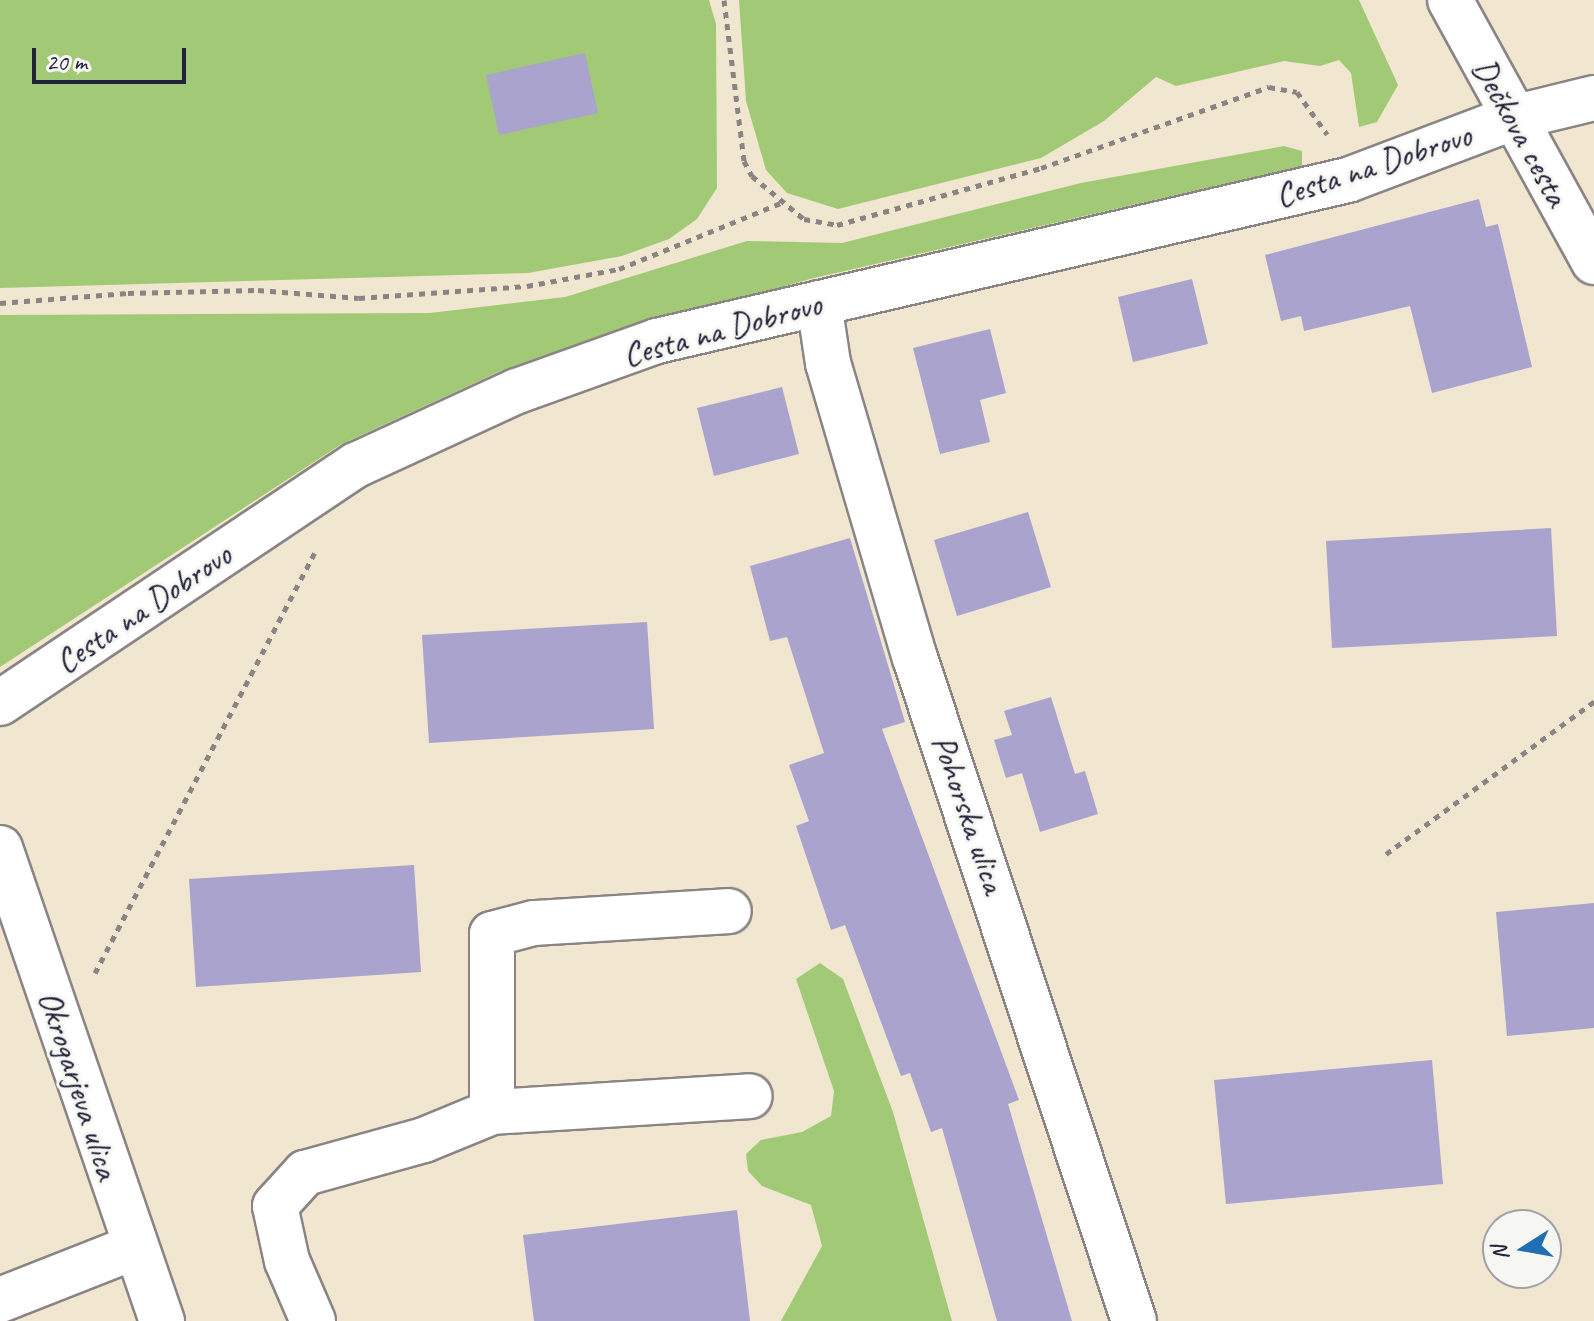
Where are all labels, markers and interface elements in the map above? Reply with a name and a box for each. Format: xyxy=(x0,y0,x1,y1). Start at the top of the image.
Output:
scale bar xyxy=(36,32,190,82)
text: 20 m xyxy=(46,47,87,77)
street label: Dečkova cesta xyxy=(1464,52,1578,212)
street label: Cesta na Dobrovo xyxy=(1269,114,1477,216)
street label: Cesta na Dobrovo xyxy=(618,283,826,375)
street label: Cesta na Dobrovo xyxy=(47,534,239,682)
street label: Pohorska ulica xyxy=(923,730,1015,898)
street label: Okrogarjeva ulica xyxy=(29,986,129,1184)
north arrow xyxy=(1482,1209,1562,1289)
text: N xyxy=(1485,1244,1515,1263)

